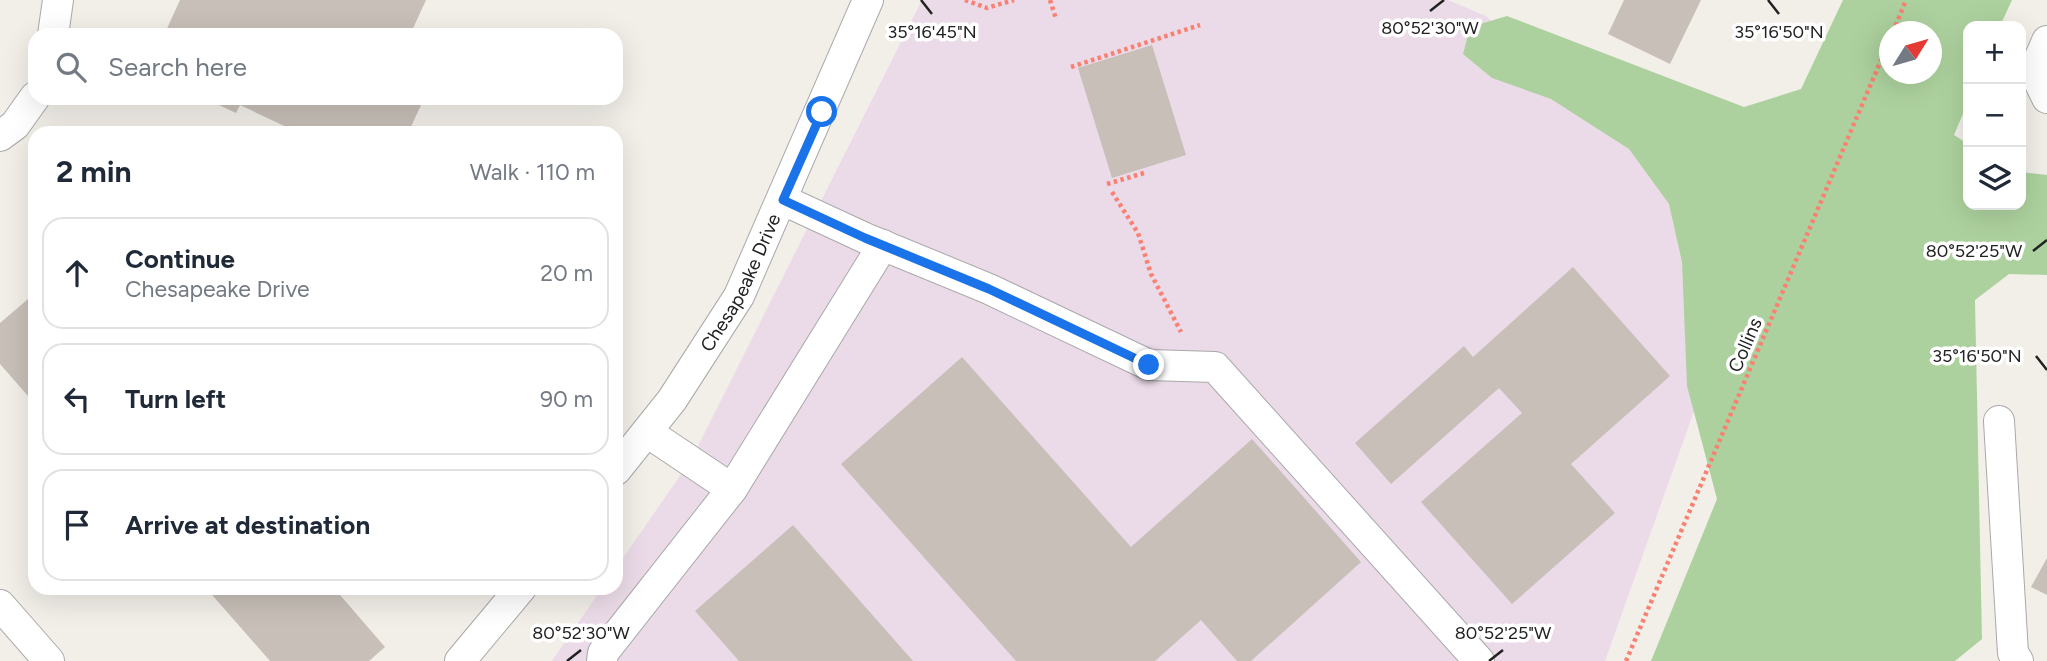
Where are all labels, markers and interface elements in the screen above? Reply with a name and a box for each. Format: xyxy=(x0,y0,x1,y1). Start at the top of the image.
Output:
text: 80°52'30"W xyxy=(1381,17,1480,39)
text: 35°16'45"N xyxy=(887,21,977,43)
text: 35°16'50"N xyxy=(1734,21,1824,43)
north arrow xyxy=(1879,21,1942,84)
map controls xyxy=(1963,21,2026,210)
button: + xyxy=(1963,21,2026,84)
search box xyxy=(28,28,623,105)
icon: search xyxy=(52,48,90,86)
text: Search here xyxy=(108,51,247,83)
button: − xyxy=(1963,84,2026,147)
route start xyxy=(806,96,837,127)
button: layers xyxy=(1963,147,2026,210)
text: 2 min xyxy=(56,153,132,190)
text: Walk · 110 m xyxy=(470,158,595,186)
street label: Chesapeake Drive xyxy=(695,210,785,356)
text: 80°52'25"W xyxy=(1926,240,2023,262)
text: Continue xyxy=(125,243,235,275)
icon: ahead xyxy=(58,254,96,292)
text: 20 m xyxy=(540,259,593,287)
text: Chesapeake Drive xyxy=(125,275,310,303)
street label: Collins xyxy=(1723,314,1767,376)
text: 35°16'50"N xyxy=(1932,345,2022,367)
route end xyxy=(1133,349,1164,380)
icon: left xyxy=(58,380,96,418)
text: Turn left xyxy=(125,383,226,415)
text: 90 m xyxy=(540,385,593,413)
icon: arrive xyxy=(58,506,96,544)
text: Arrive at destination xyxy=(125,509,370,541)
text: 80°52'30"W xyxy=(532,622,631,644)
text: 80°52'25"W xyxy=(1455,622,1552,644)

